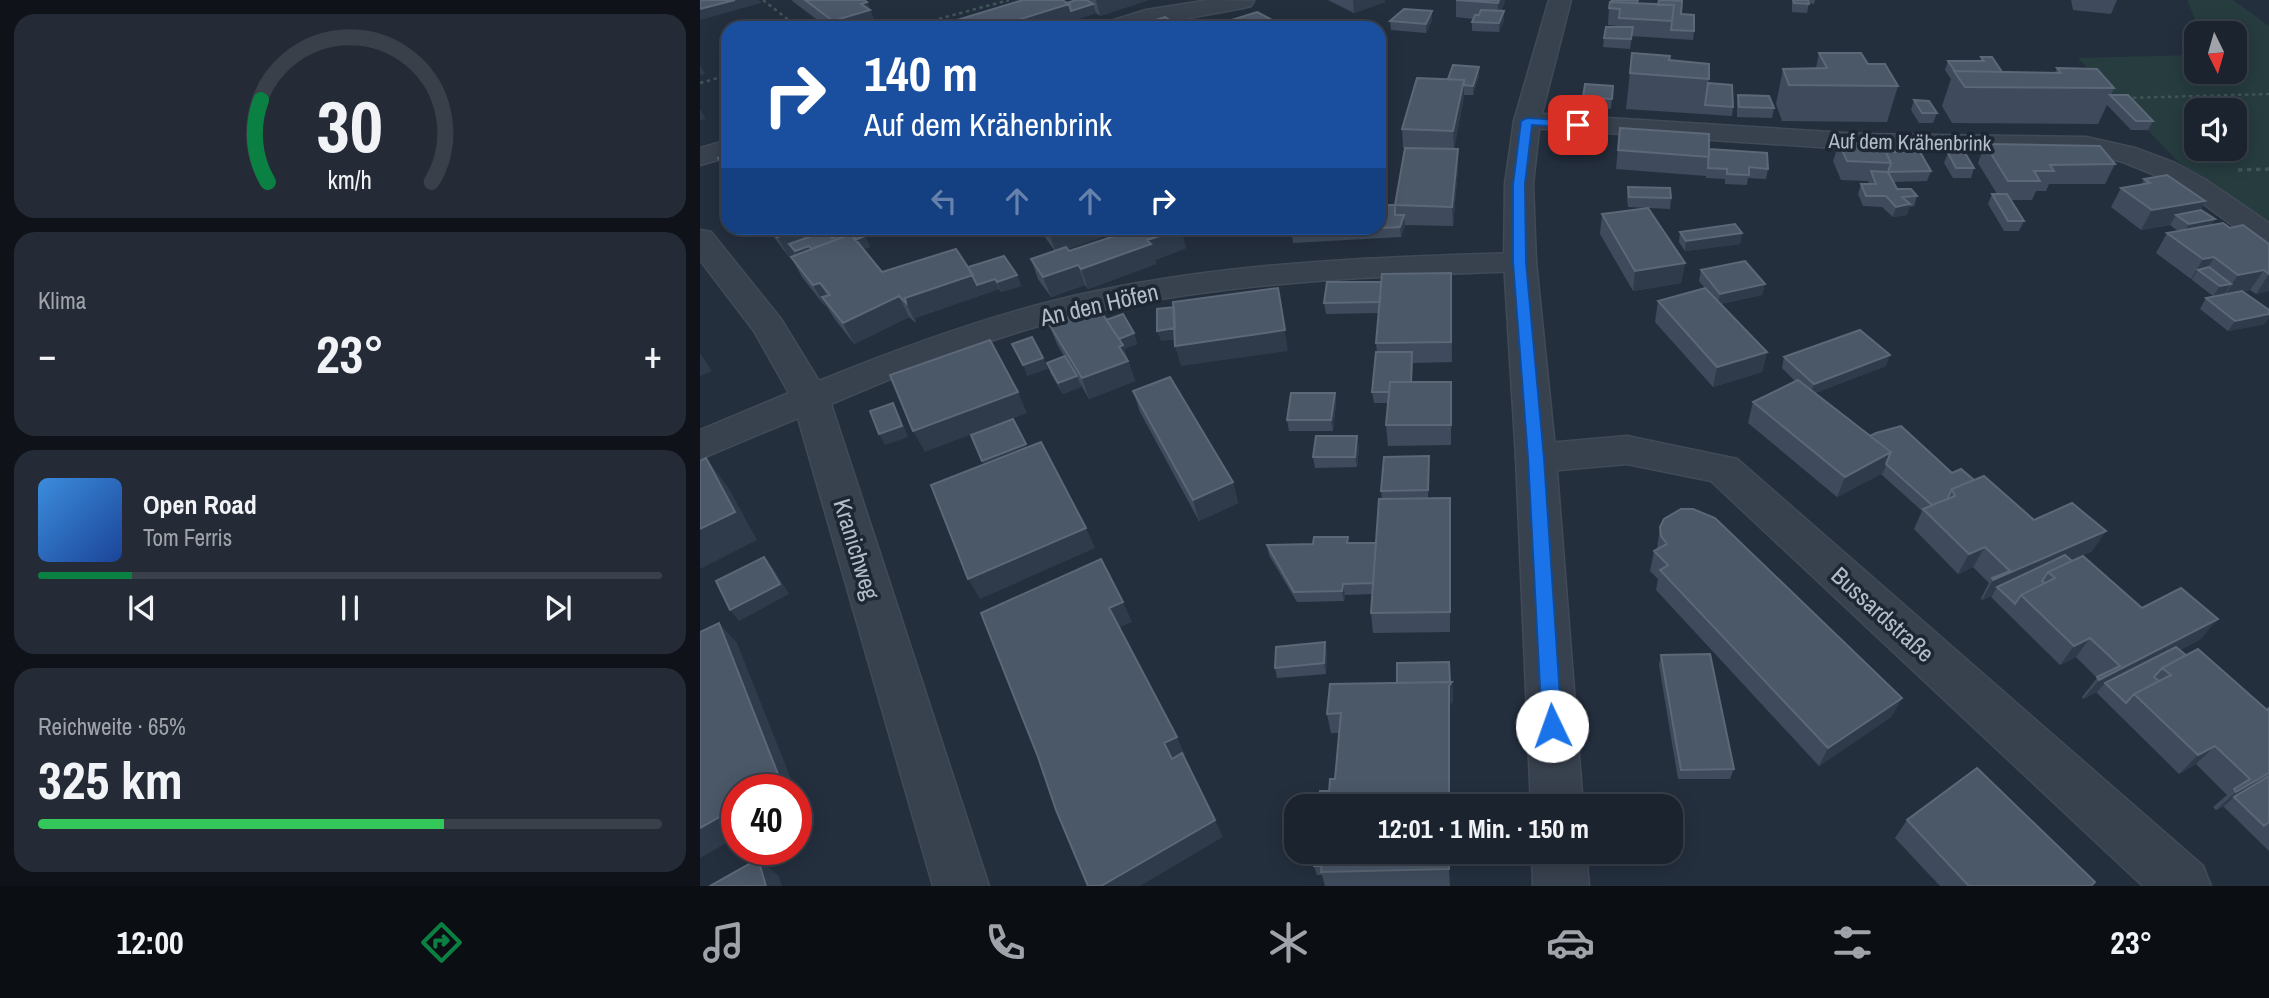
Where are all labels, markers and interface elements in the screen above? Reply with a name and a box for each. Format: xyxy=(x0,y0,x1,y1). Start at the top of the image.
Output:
north arrow xyxy=(2184,21,2247,84)
map controls xyxy=(2184,21,2247,161)
text: 140 m xyxy=(864,40,978,106)
icon: right xyxy=(749,49,840,140)
text: 30 xyxy=(317,77,383,175)
pin xyxy=(1548,95,1608,155)
button: sound xyxy=(2184,98,2247,161)
text: Auf dem Krähenbrink xyxy=(864,103,1112,146)
icon: arrive xyxy=(1559,106,1597,144)
street label: Auf dem Krähenbrink xyxy=(1827,126,1992,158)
text: km/h xyxy=(328,163,372,197)
icon: left xyxy=(925,182,963,220)
icon: ahead xyxy=(998,182,1036,220)
icon: ahead xyxy=(1071,182,1109,220)
icon: right xyxy=(1144,182,1182,220)
street label: An den Höfen xyxy=(1036,275,1161,333)
text: Klima xyxy=(38,285,86,316)
text: 23° xyxy=(316,319,384,389)
text: − xyxy=(38,329,56,380)
text: + xyxy=(644,329,662,380)
text: Open Road xyxy=(143,487,257,522)
street label: Kranichweg xyxy=(827,495,888,603)
text: Tom Ferris xyxy=(143,522,232,553)
street label: Bussardstraße xyxy=(1825,559,1941,669)
icon: previous xyxy=(123,589,161,627)
icon: pause xyxy=(331,589,369,627)
icon: next xyxy=(539,589,577,627)
position arrow xyxy=(1515,689,1589,763)
text: Reichweite · 65% xyxy=(38,711,186,742)
text: 325 km xyxy=(38,745,183,815)
speed limit sign: 40 xyxy=(721,774,812,865)
text: 12:01 · 1 Min. · 150 m xyxy=(1378,811,1589,846)
icon: directions xyxy=(417,918,466,967)
icon: music xyxy=(699,918,748,967)
icon: phone xyxy=(981,918,1030,967)
icon: climate xyxy=(1264,918,1313,967)
icon: car xyxy=(1546,918,1595,967)
icon: filters xyxy=(1828,918,1877,967)
text: 12:00 xyxy=(117,921,184,964)
text: 23° xyxy=(2110,921,2152,964)

